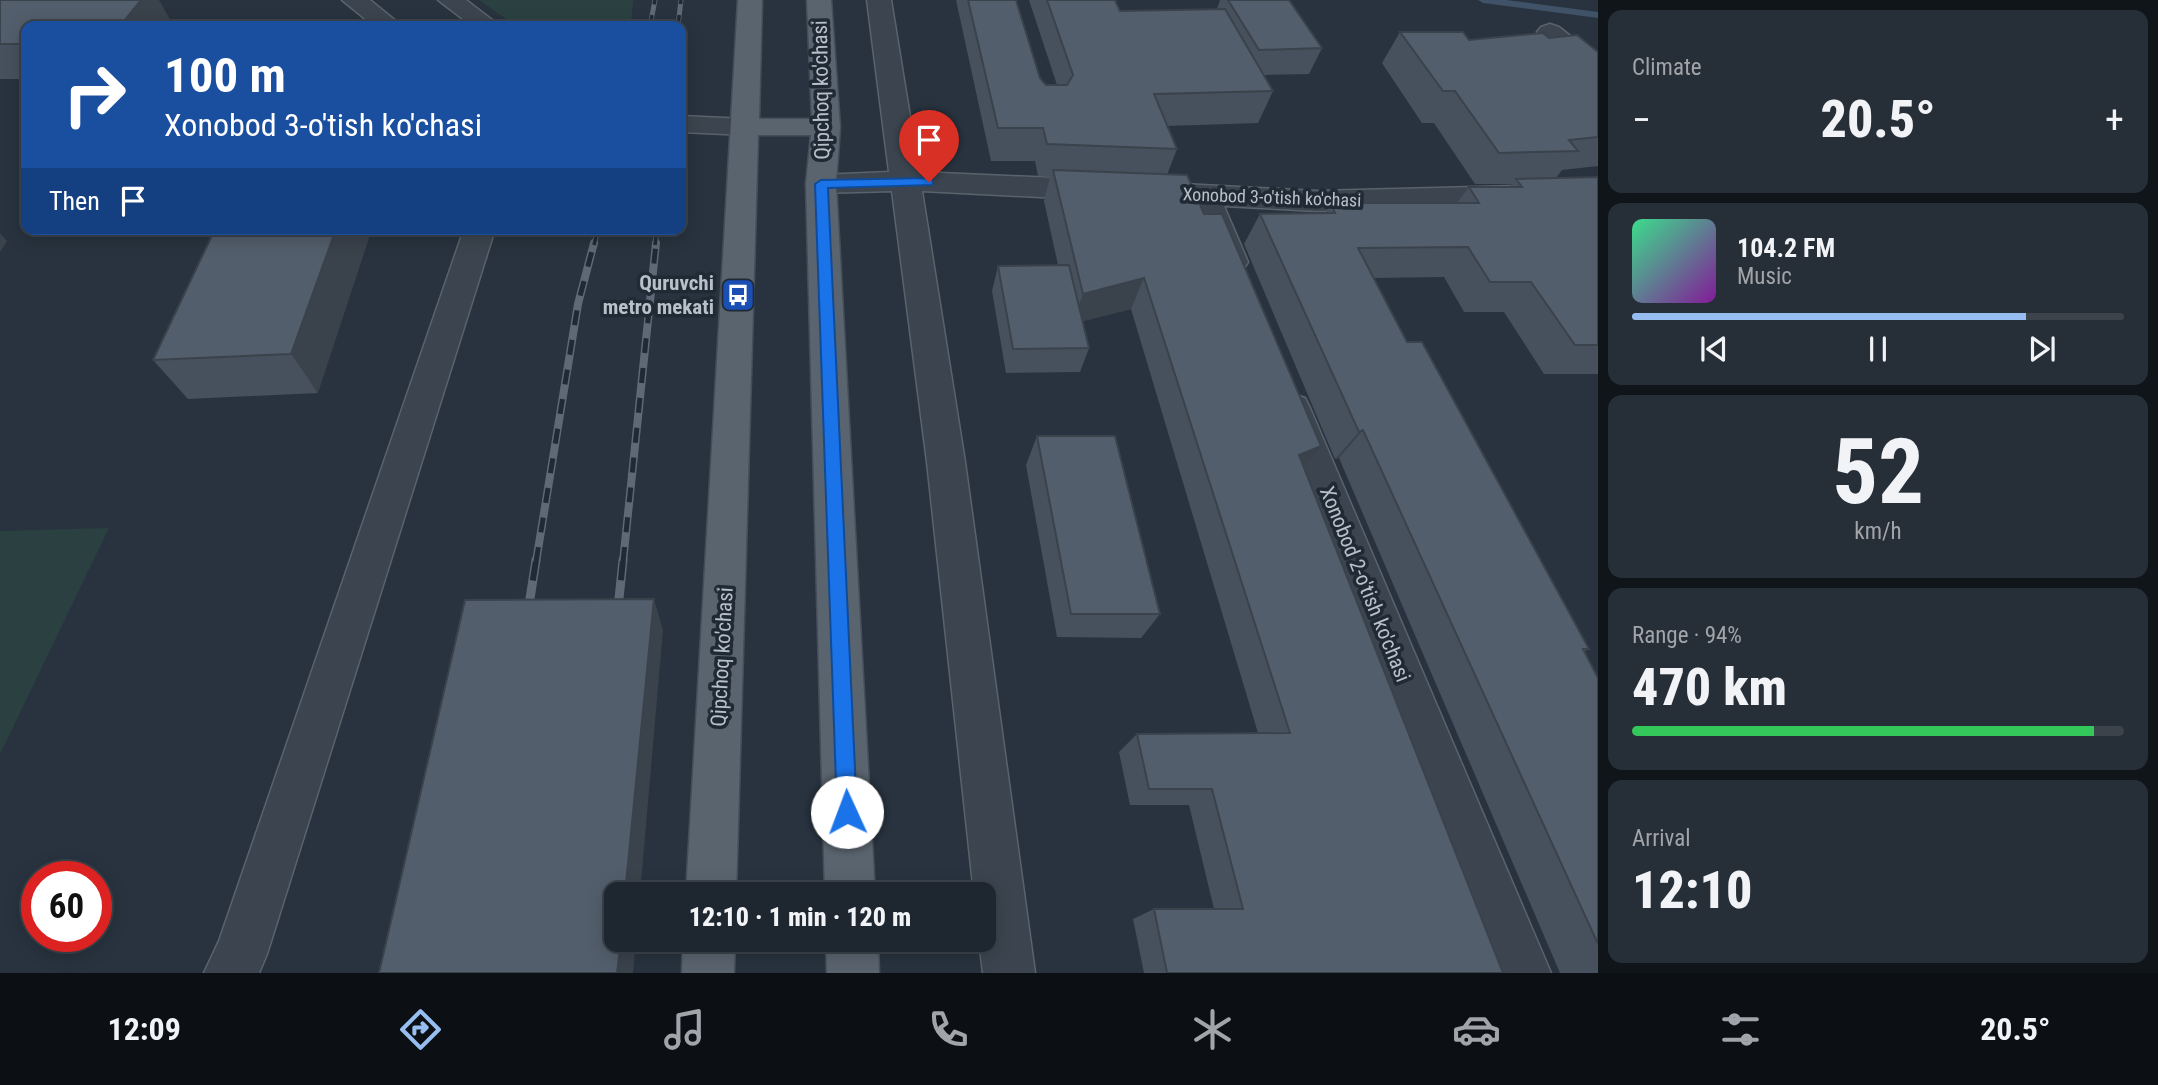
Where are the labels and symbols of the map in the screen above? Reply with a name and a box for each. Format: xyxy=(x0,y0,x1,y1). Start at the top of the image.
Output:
street label: Qipchoq ko'chasi xyxy=(808,20,834,160)
pin xyxy=(899,110,959,182)
street label: Xonobod 3-o'tish ko'chasi xyxy=(1182,183,1362,211)
place label: Quruvchi metro mekati xyxy=(603,271,714,319)
bus stop icon: Quruvchi metro mekati xyxy=(719,276,757,314)
street label: Xonobod 2-o'tish ko'chasi xyxy=(1315,483,1415,685)
street label: Qipchoq ko'chasi xyxy=(706,587,738,727)
position arrow xyxy=(810,775,884,849)
speed limit sign: 60 xyxy=(21,861,112,952)

